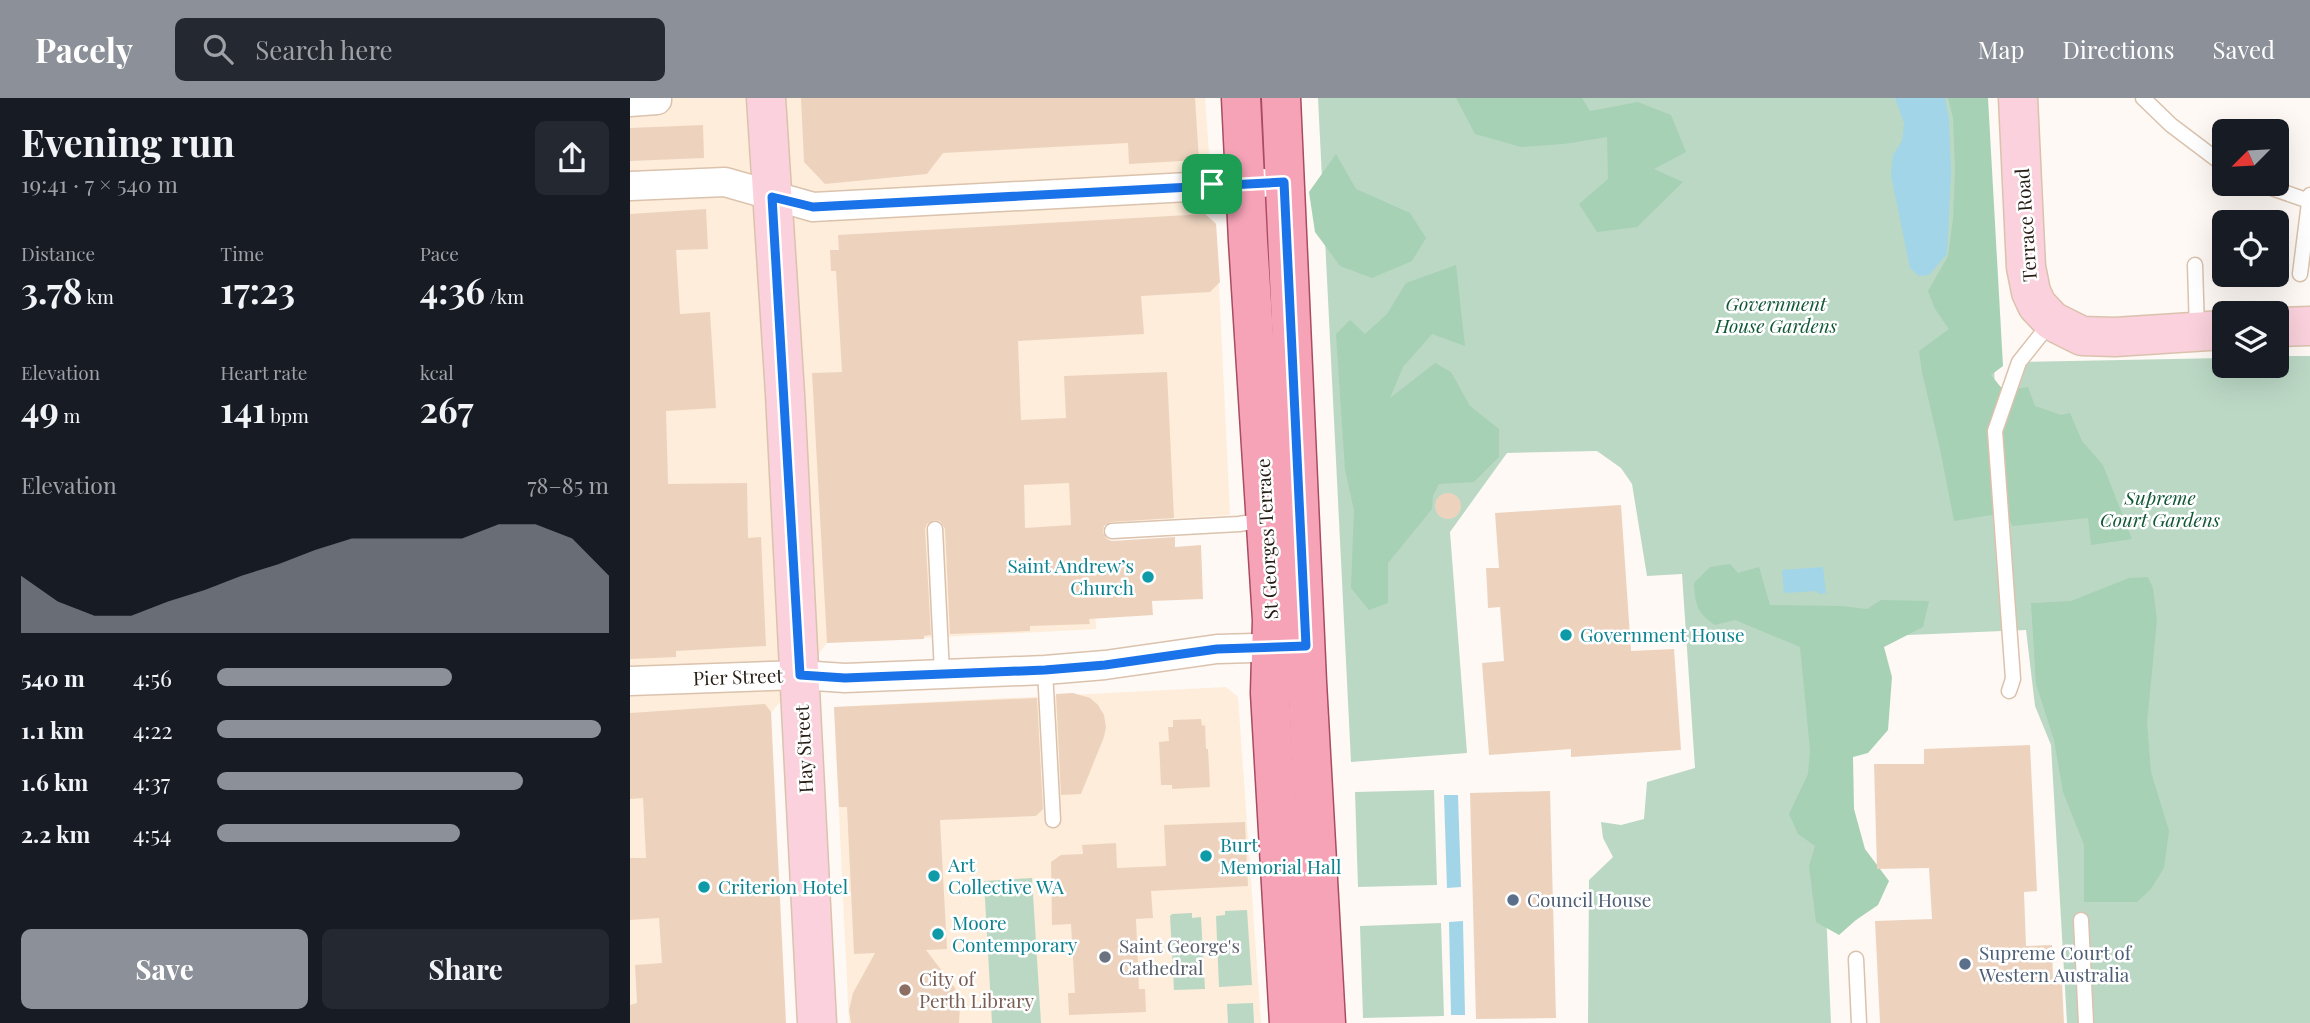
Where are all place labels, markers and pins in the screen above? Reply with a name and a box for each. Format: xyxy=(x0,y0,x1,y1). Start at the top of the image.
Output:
pin xyxy=(1182,154,1242,214)
place label: Saint Andrew’s Church xyxy=(1007,552,1134,600)
marker: Saint Andrew’s Church xyxy=(1140,569,1156,585)
place label: Government House xyxy=(1580,621,1745,647)
marker: Government House xyxy=(1558,627,1574,643)
place label: Burt Memorial Hall xyxy=(1220,831,1342,879)
marker: Burt Memorial Hall xyxy=(1198,848,1214,864)
place label: Art Collective WA xyxy=(947,851,1065,899)
marker: Art Collective WA xyxy=(926,868,942,884)
place label: Criterion Hotel xyxy=(718,873,849,899)
marker: Criterion Hotel xyxy=(696,879,712,895)
place label: Council House xyxy=(1527,886,1651,912)
marker: Council House xyxy=(1505,892,1521,908)
place label: Moore Contemporary xyxy=(952,909,1078,957)
marker: Moore Contemporary xyxy=(930,926,946,942)
place label: Saint George's Cathedral xyxy=(1119,932,1240,980)
place label: Supreme Court of Western Australia xyxy=(1978,939,2133,987)
marker: Saint George's Cathedral xyxy=(1097,949,1113,965)
marker: Supreme Court of Western Australia xyxy=(1957,956,1973,972)
place label: City of Perth Library xyxy=(919,965,1034,1013)
marker: City of Perth Library xyxy=(897,982,913,998)

